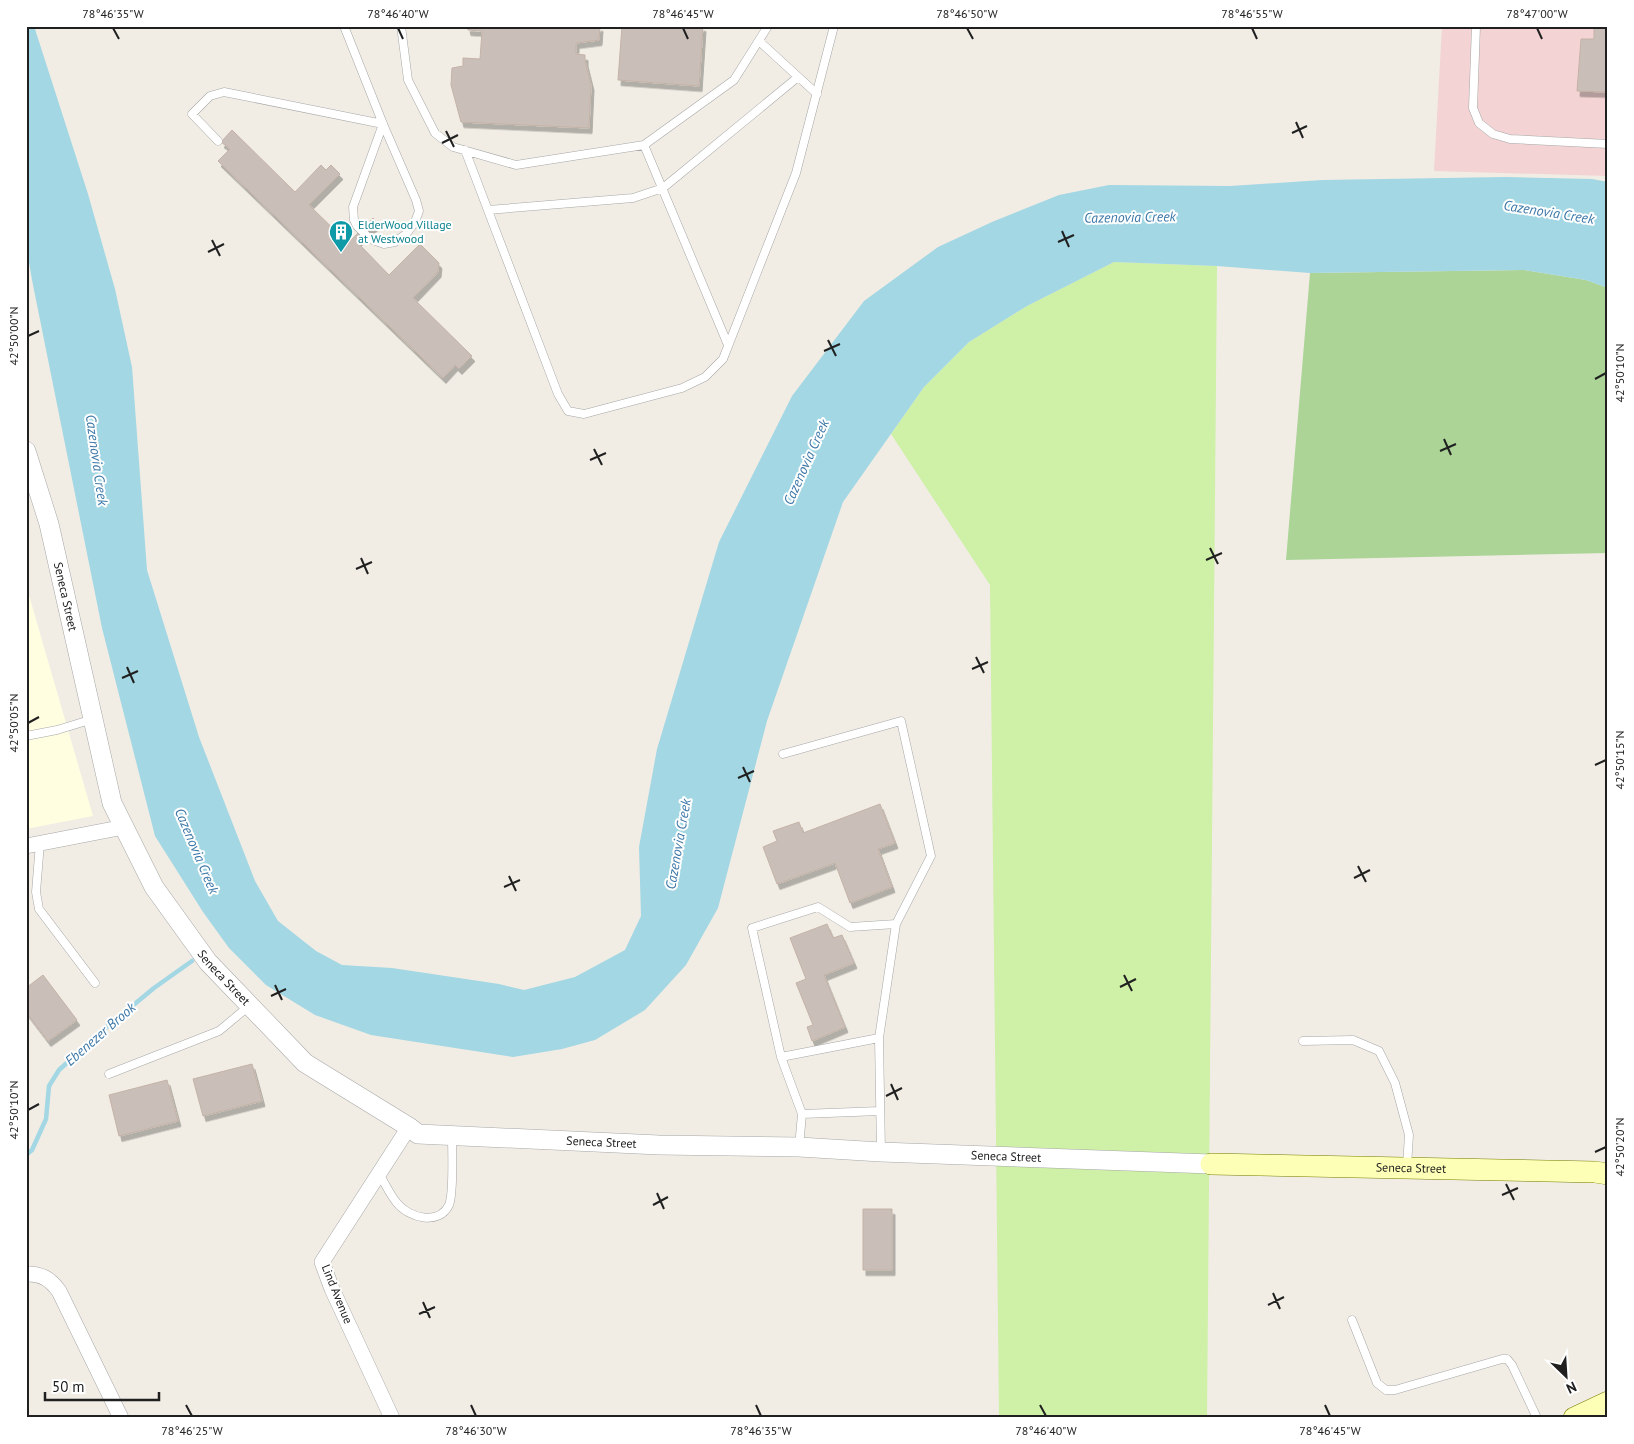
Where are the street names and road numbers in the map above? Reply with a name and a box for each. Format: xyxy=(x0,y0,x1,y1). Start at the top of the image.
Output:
street label: Seneca Street xyxy=(51,561,81,632)
street label: Seneca Street xyxy=(195,947,253,1008)
street label: Seneca Street xyxy=(566,1133,637,1151)
street label: Seneca Street xyxy=(971,1147,1041,1165)
street label: Seneca Street xyxy=(1376,1159,1446,1176)
street label: Lind Avenue xyxy=(319,1262,356,1326)

